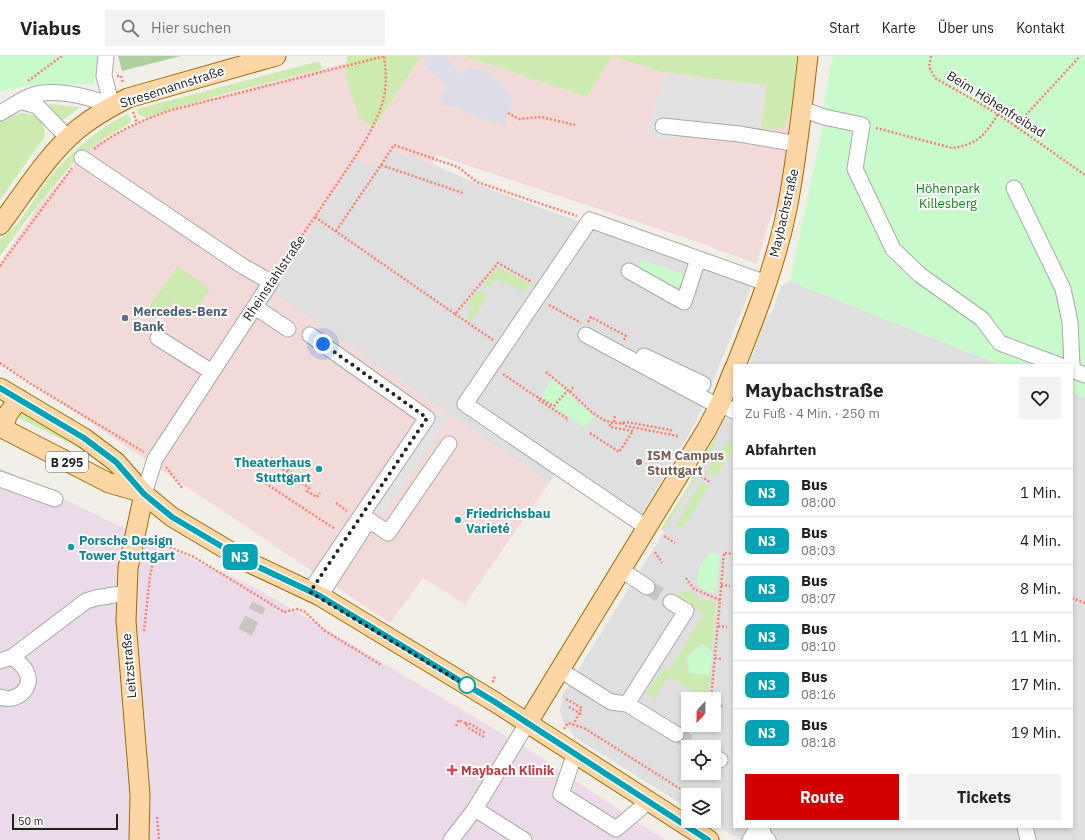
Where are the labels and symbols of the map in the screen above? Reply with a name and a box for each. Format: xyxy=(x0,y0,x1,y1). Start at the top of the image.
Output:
street label: Stresemannstraße xyxy=(118,62,226,112)
street label: Beim Höhenfreibad xyxy=(944,67,1048,141)
street label: Maybachstraße xyxy=(766,167,802,259)
park label: Höhenpark Killesberg xyxy=(916,180,980,212)
street label: Rheinstahlstraße xyxy=(239,232,309,324)
place label: Mercedes-Benz Bank xyxy=(133,303,228,335)
marker: Mercedes-Benz Bank xyxy=(120,313,130,323)
your location xyxy=(313,334,333,354)
place label: ISM Campus Stuttgart xyxy=(647,447,725,479)
road number: B 295 xyxy=(46,452,88,472)
place label: Theaterhaus Stuttgart xyxy=(234,454,311,486)
marker: ISM Campus Stuttgart xyxy=(634,457,644,467)
marker: Theaterhaus Stuttgart xyxy=(314,464,324,474)
place label: Friedrichsbau Varieté xyxy=(466,505,550,537)
marker: Friedrichsbau Varieté xyxy=(453,515,463,525)
place label: Porsche Design Tower Stuttgart xyxy=(79,532,175,564)
marker: Porsche Design Tower Stuttgart xyxy=(66,542,76,552)
line badge: N3 xyxy=(222,544,258,570)
street label: Leitzstraße xyxy=(118,633,140,699)
unlabelled marker xyxy=(458,676,476,694)
north arrow xyxy=(681,692,721,732)
place label: Maybach Klinik xyxy=(461,762,555,779)
marker: Maybach Klinik xyxy=(446,764,458,776)
scale bar xyxy=(12,812,118,831)

